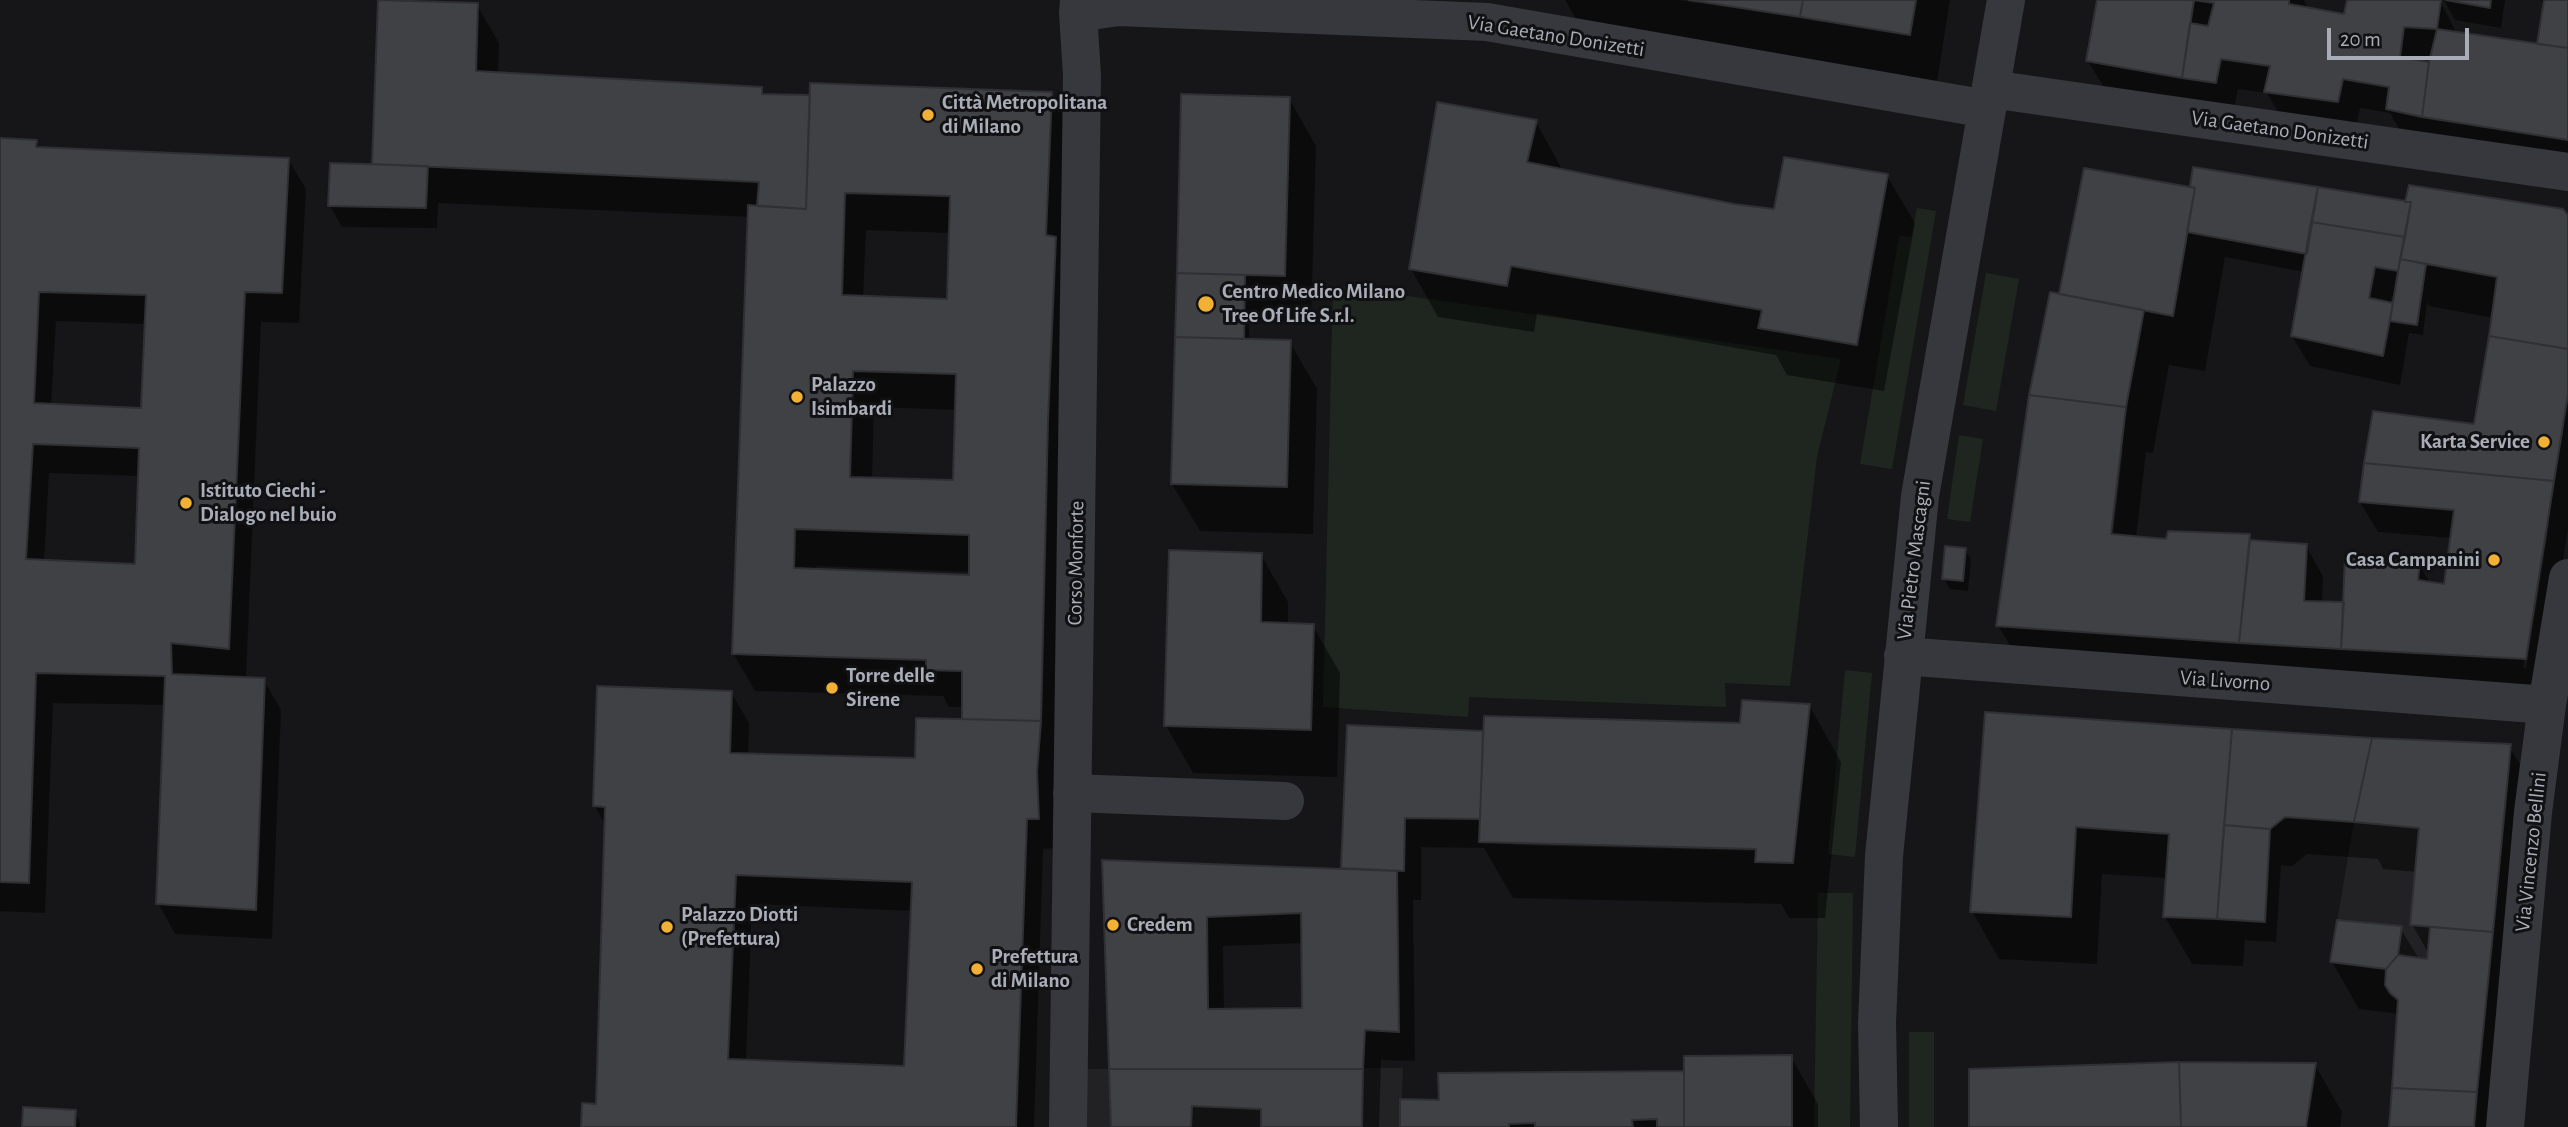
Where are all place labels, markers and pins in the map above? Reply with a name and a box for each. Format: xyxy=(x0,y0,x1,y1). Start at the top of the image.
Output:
place label: Città Metropolitana di Milano xyxy=(942,90,1107,140)
marker: Città Metropolitana di Milano xyxy=(920,107,936,123)
place label: Centro Medico Milano Tree Of Life S.r.l. xyxy=(1222,279,1405,329)
marker: Centro Medico Milano Tree Of Life S.r.l. xyxy=(1196,294,1216,314)
place label: Palazzo Isimbardi xyxy=(811,372,892,422)
marker: Palazzo Isimbardi xyxy=(789,389,805,405)
place label: Karta Service xyxy=(2420,429,2530,455)
marker: Karta Service xyxy=(2536,434,2552,450)
place label: Istituto Ciechi - Dialogo nel buio xyxy=(200,478,337,528)
marker: Istituto Ciechi - Dialogo nel buio xyxy=(178,495,194,511)
place label: Casa Campanini xyxy=(2346,547,2480,573)
marker: Casa Campanini xyxy=(2486,552,2502,568)
place label: Torre delle Sirene xyxy=(846,663,935,713)
marker: Torre delle Sirene xyxy=(824,680,840,696)
place label: Palazzo Diotti (Prefettura) xyxy=(681,902,798,952)
place label: Credem xyxy=(1127,912,1193,938)
marker: Credem xyxy=(1105,917,1121,933)
marker: Palazzo Diotti (Prefettura) xyxy=(659,919,675,935)
place label: Prefettura di Milano xyxy=(991,944,1079,994)
marker: Prefettura di Milano xyxy=(969,961,985,977)

